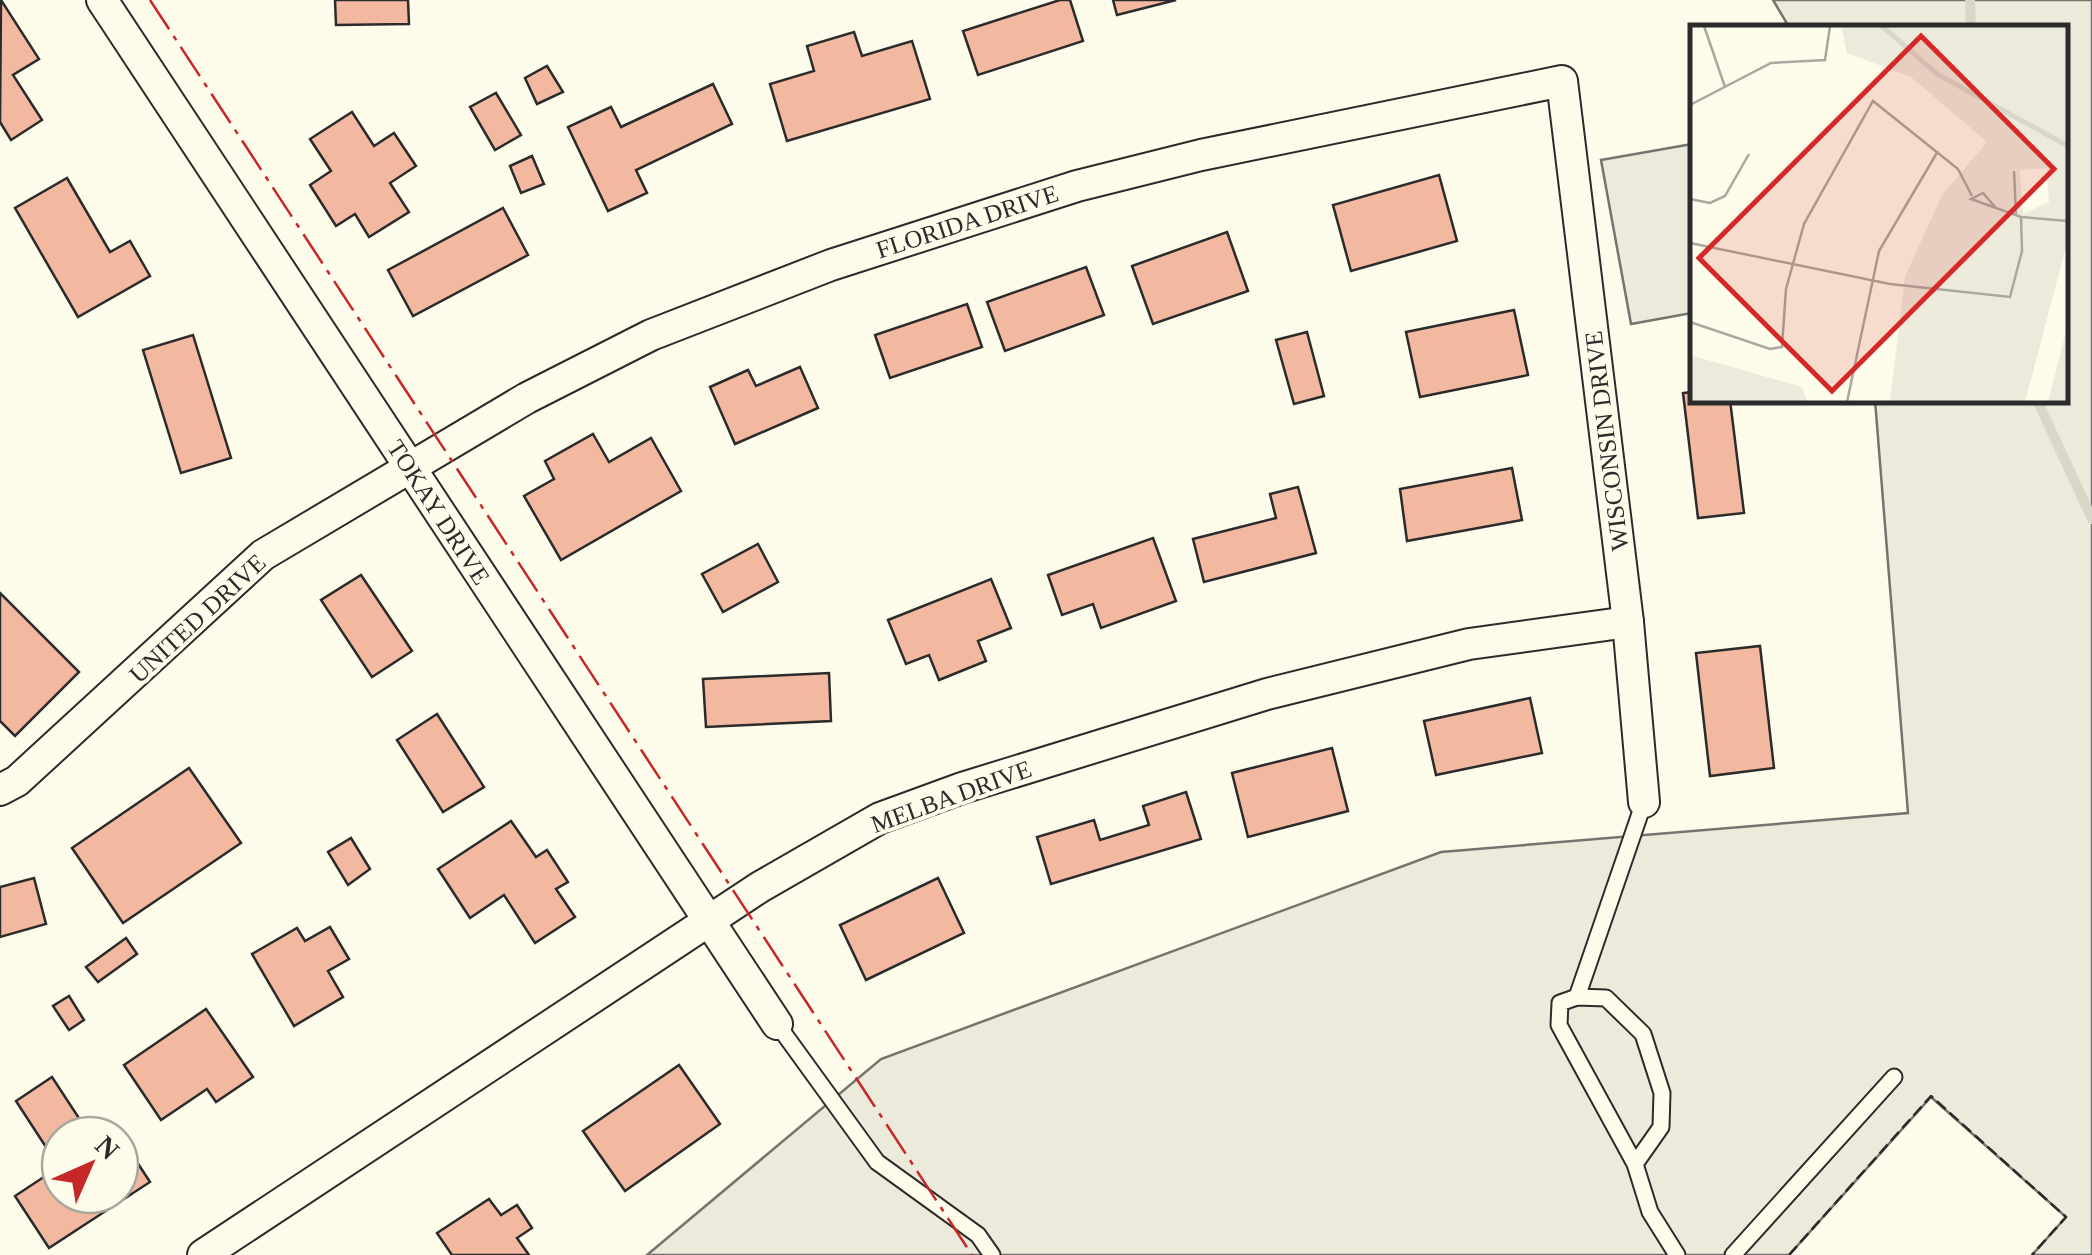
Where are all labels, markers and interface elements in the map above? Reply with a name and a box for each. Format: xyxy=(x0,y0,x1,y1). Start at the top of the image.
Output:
inset map xyxy=(1690,25,2067,402)
street label: FLORIDA DRIVE xyxy=(873,179,1061,264)
street label: WISCONSIN DRIVE xyxy=(1580,329,1633,553)
street label: TOKAY DRIVE xyxy=(382,435,495,589)
street label: UNITED DRIVE xyxy=(124,549,271,688)
street label: MELBA DRIVE xyxy=(867,755,1035,838)
north arrow xyxy=(40,1115,140,1215)
text: N xyxy=(89,1130,125,1166)

